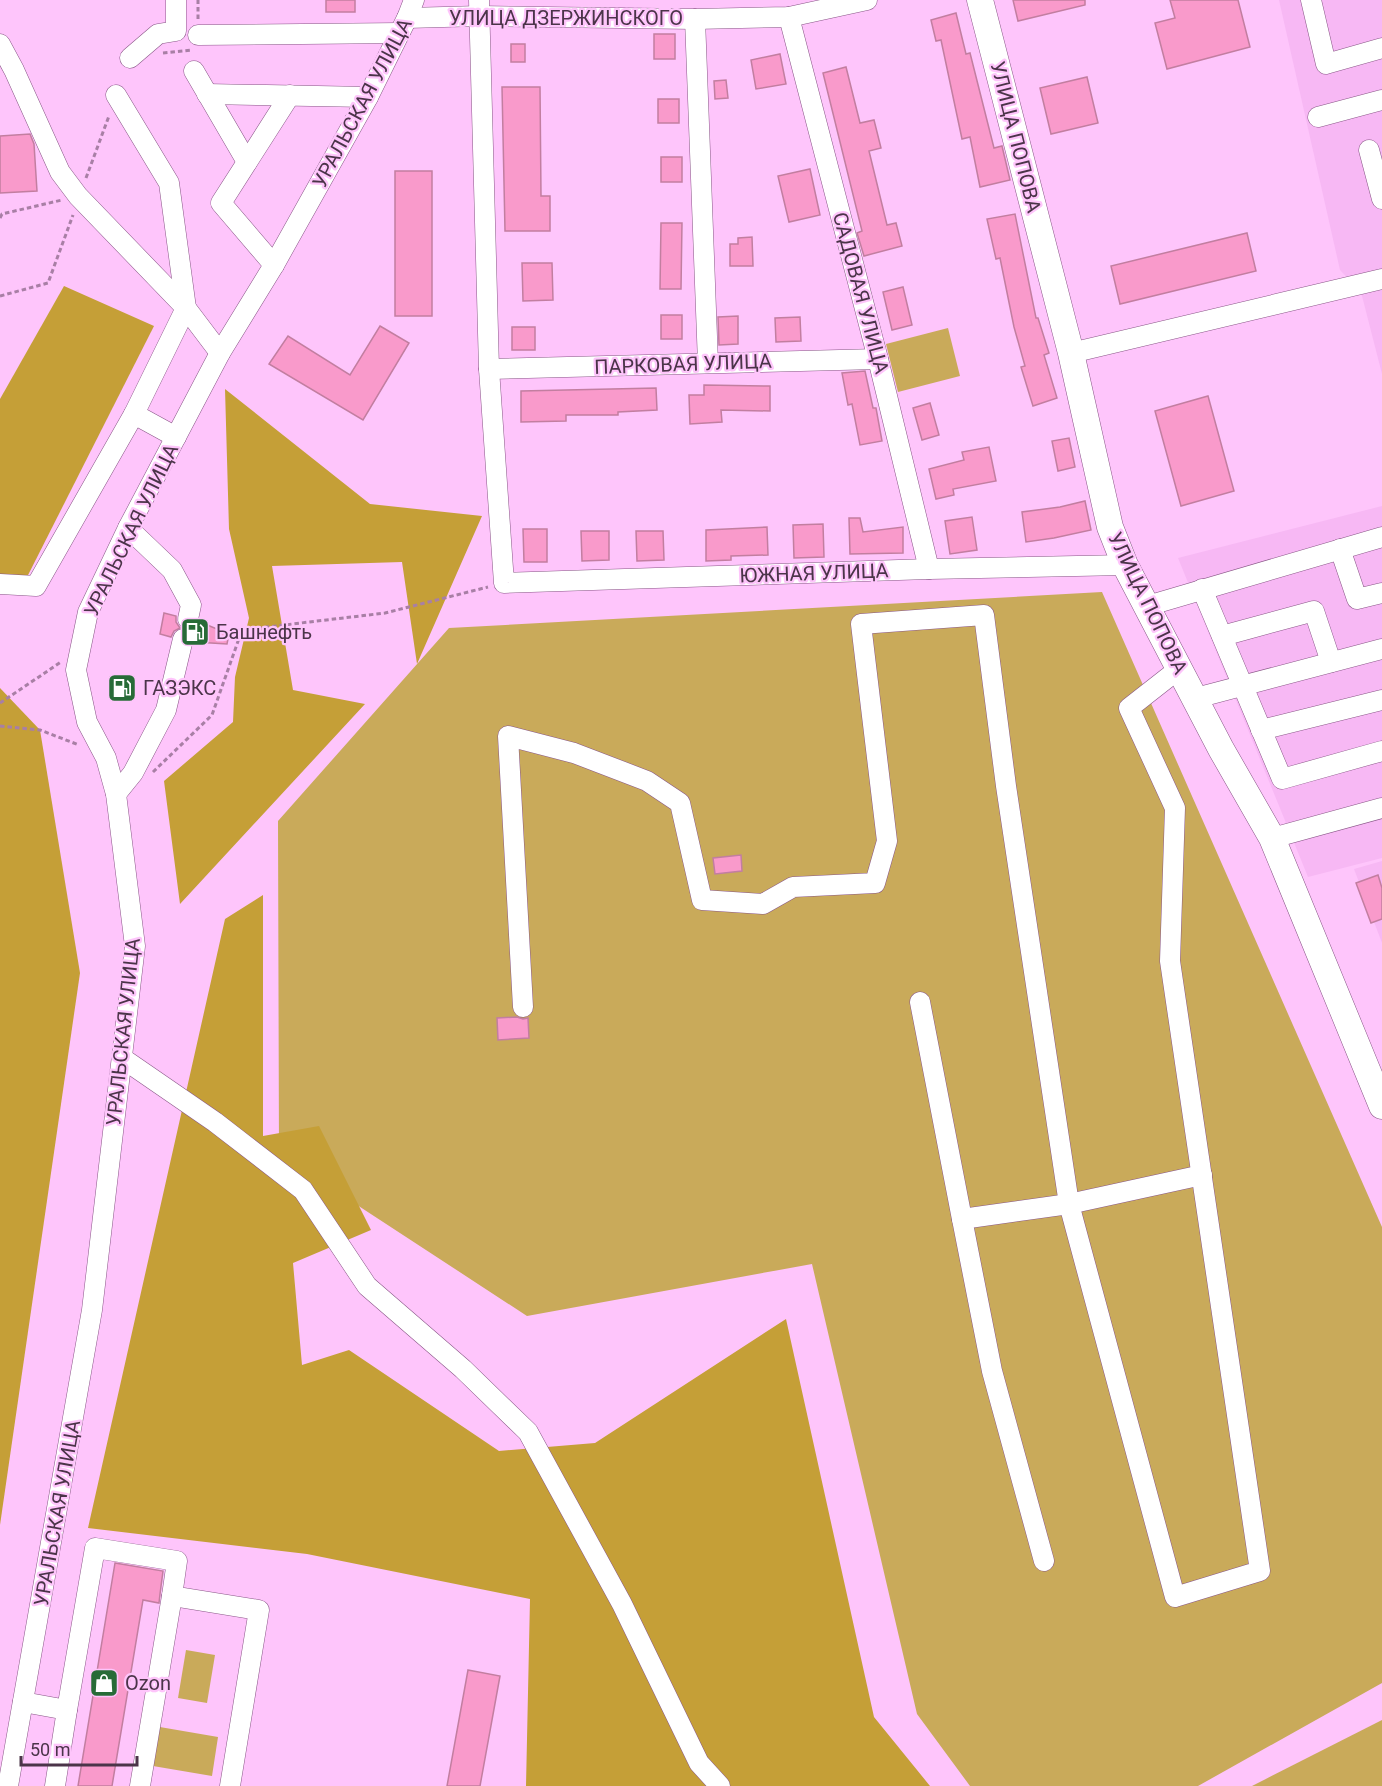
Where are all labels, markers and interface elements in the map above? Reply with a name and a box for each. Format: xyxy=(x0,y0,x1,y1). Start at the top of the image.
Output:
street label: УЛИЦА ДЗЕРЖИНСКОГО xyxy=(449,6,683,30)
street label: УРАЛЬСКАЯ УЛИЦА xyxy=(307,14,417,192)
street label: УЛИЦА ПОПОВА xyxy=(986,59,1046,215)
street label: САДОВАЯ УЛИЦА xyxy=(828,210,894,376)
street label: ПАРКОВАЯ УЛИЦА xyxy=(594,349,772,379)
street label: УРАЛЬСКАЯ УЛИЦА xyxy=(79,440,183,620)
street label: УЛИЦА ПОПОВА xyxy=(1103,528,1193,678)
street label: ЮЖНАЯ УЛИЦА xyxy=(739,558,889,588)
fuel station icon: Башнефть xyxy=(179,616,211,648)
place label: Башнефть xyxy=(216,620,312,644)
fuel station icon: ГАЗЭКС xyxy=(106,672,138,704)
place label: ГАЗЭКС xyxy=(143,676,216,700)
street label: УРАЛЬСКАЯ УЛИЦА xyxy=(101,937,145,1127)
street label: УРАЛЬСКАЯ УЛИЦА xyxy=(29,1418,85,1608)
shop icon: Ozon xyxy=(88,1667,120,1699)
place label: Ozon xyxy=(125,1671,171,1695)
scale bar xyxy=(21,1729,136,1767)
text: 50 m xyxy=(30,1739,70,1760)

